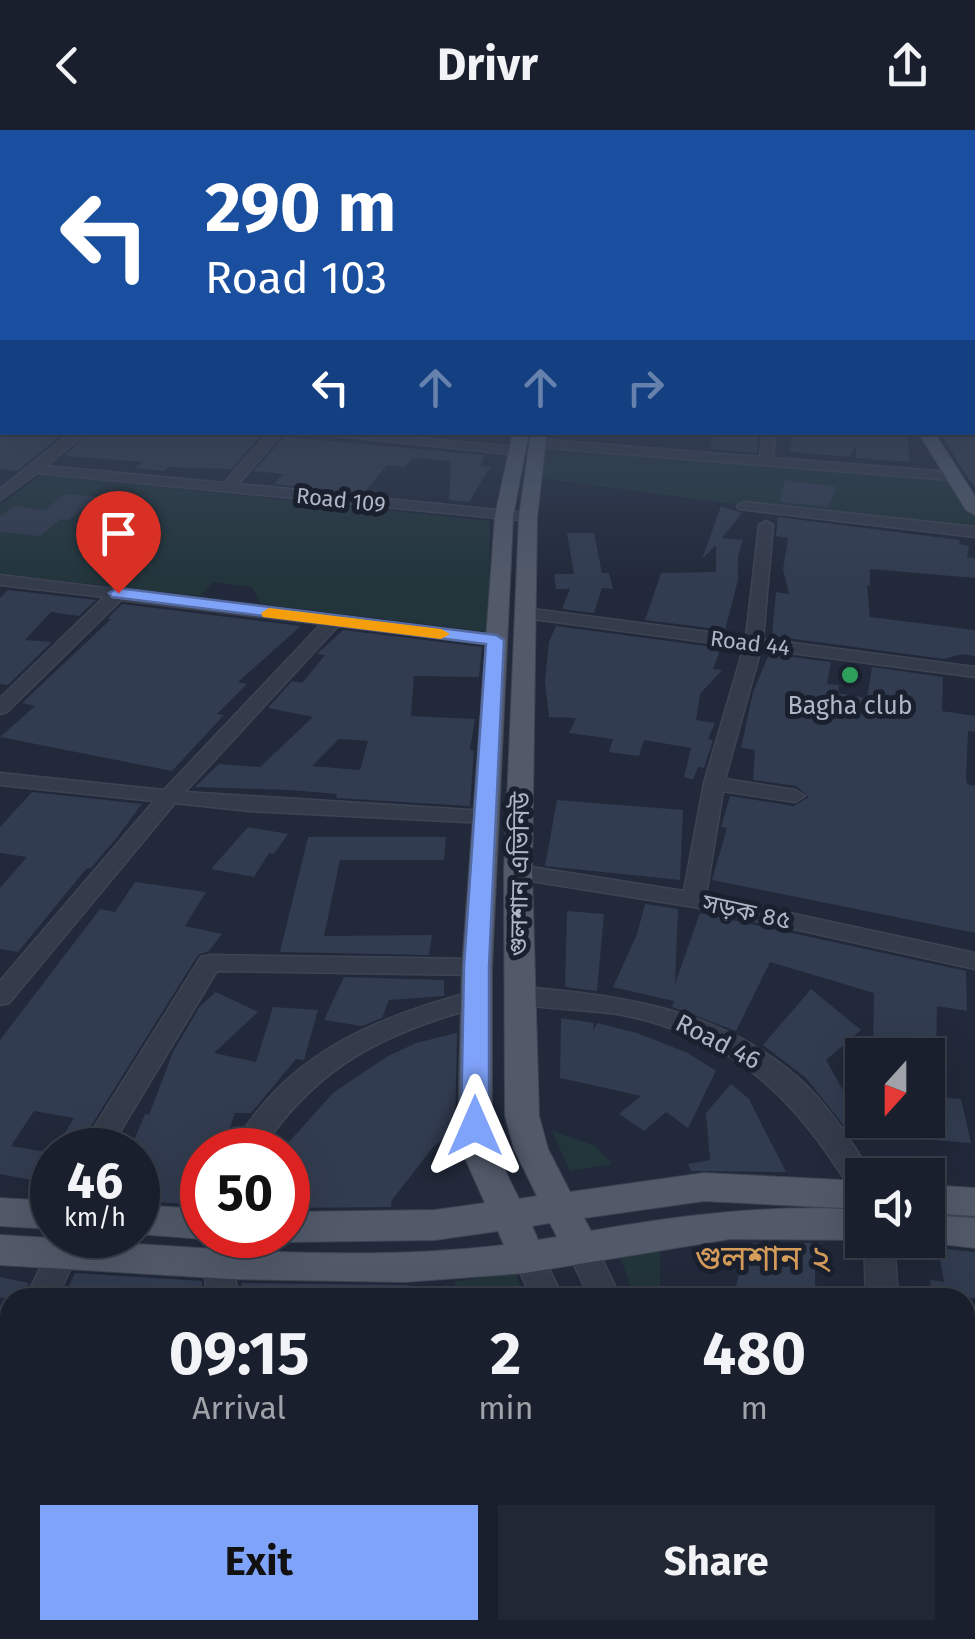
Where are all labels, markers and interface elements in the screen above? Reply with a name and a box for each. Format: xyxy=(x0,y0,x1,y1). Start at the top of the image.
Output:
icon: back xyxy=(40,38,95,93)
text: Drivr xyxy=(437,38,538,92)
icon: share xyxy=(880,38,935,93)
text: 290 m xyxy=(205,166,396,250)
icon: left xyxy=(40,170,170,300)
text: Road 103 xyxy=(205,251,387,305)
icon: left xyxy=(303,360,358,415)
icon: ahead xyxy=(408,360,463,415)
icon: ahead xyxy=(513,360,568,415)
icon: right xyxy=(618,360,673,415)
street label: Road 109 xyxy=(295,482,387,518)
pin xyxy=(76,491,161,594)
icon: arrive xyxy=(91,506,146,561)
street label: Road 44 xyxy=(709,625,792,661)
marker: Bagha club xyxy=(839,664,861,686)
place label: Bagha club xyxy=(787,691,913,721)
street label: গুলশান এভিনিউ xyxy=(504,790,536,957)
street label: সড়ক ৪৫ xyxy=(699,888,794,936)
street label: Road 46 xyxy=(671,1008,765,1076)
north arrow xyxy=(845,1038,945,1138)
map controls xyxy=(845,1038,945,1258)
position arrow xyxy=(423,1074,527,1178)
speed limit sign: 50 xyxy=(180,1128,310,1258)
text: 46 xyxy=(67,1151,123,1211)
button: sound xyxy=(845,1158,945,1258)
text: km/h xyxy=(64,1203,126,1233)
district label: গুলশান ২ xyxy=(695,1237,831,1279)
text: 09:15 xyxy=(169,1318,309,1390)
text: 2 xyxy=(490,1318,521,1390)
text: 480 xyxy=(702,1318,806,1390)
text: Arrival xyxy=(192,1389,286,1427)
text: min xyxy=(478,1389,533,1427)
text: m xyxy=(740,1389,768,1427)
button: Exit xyxy=(40,1505,478,1620)
button: Share xyxy=(498,1505,935,1620)

